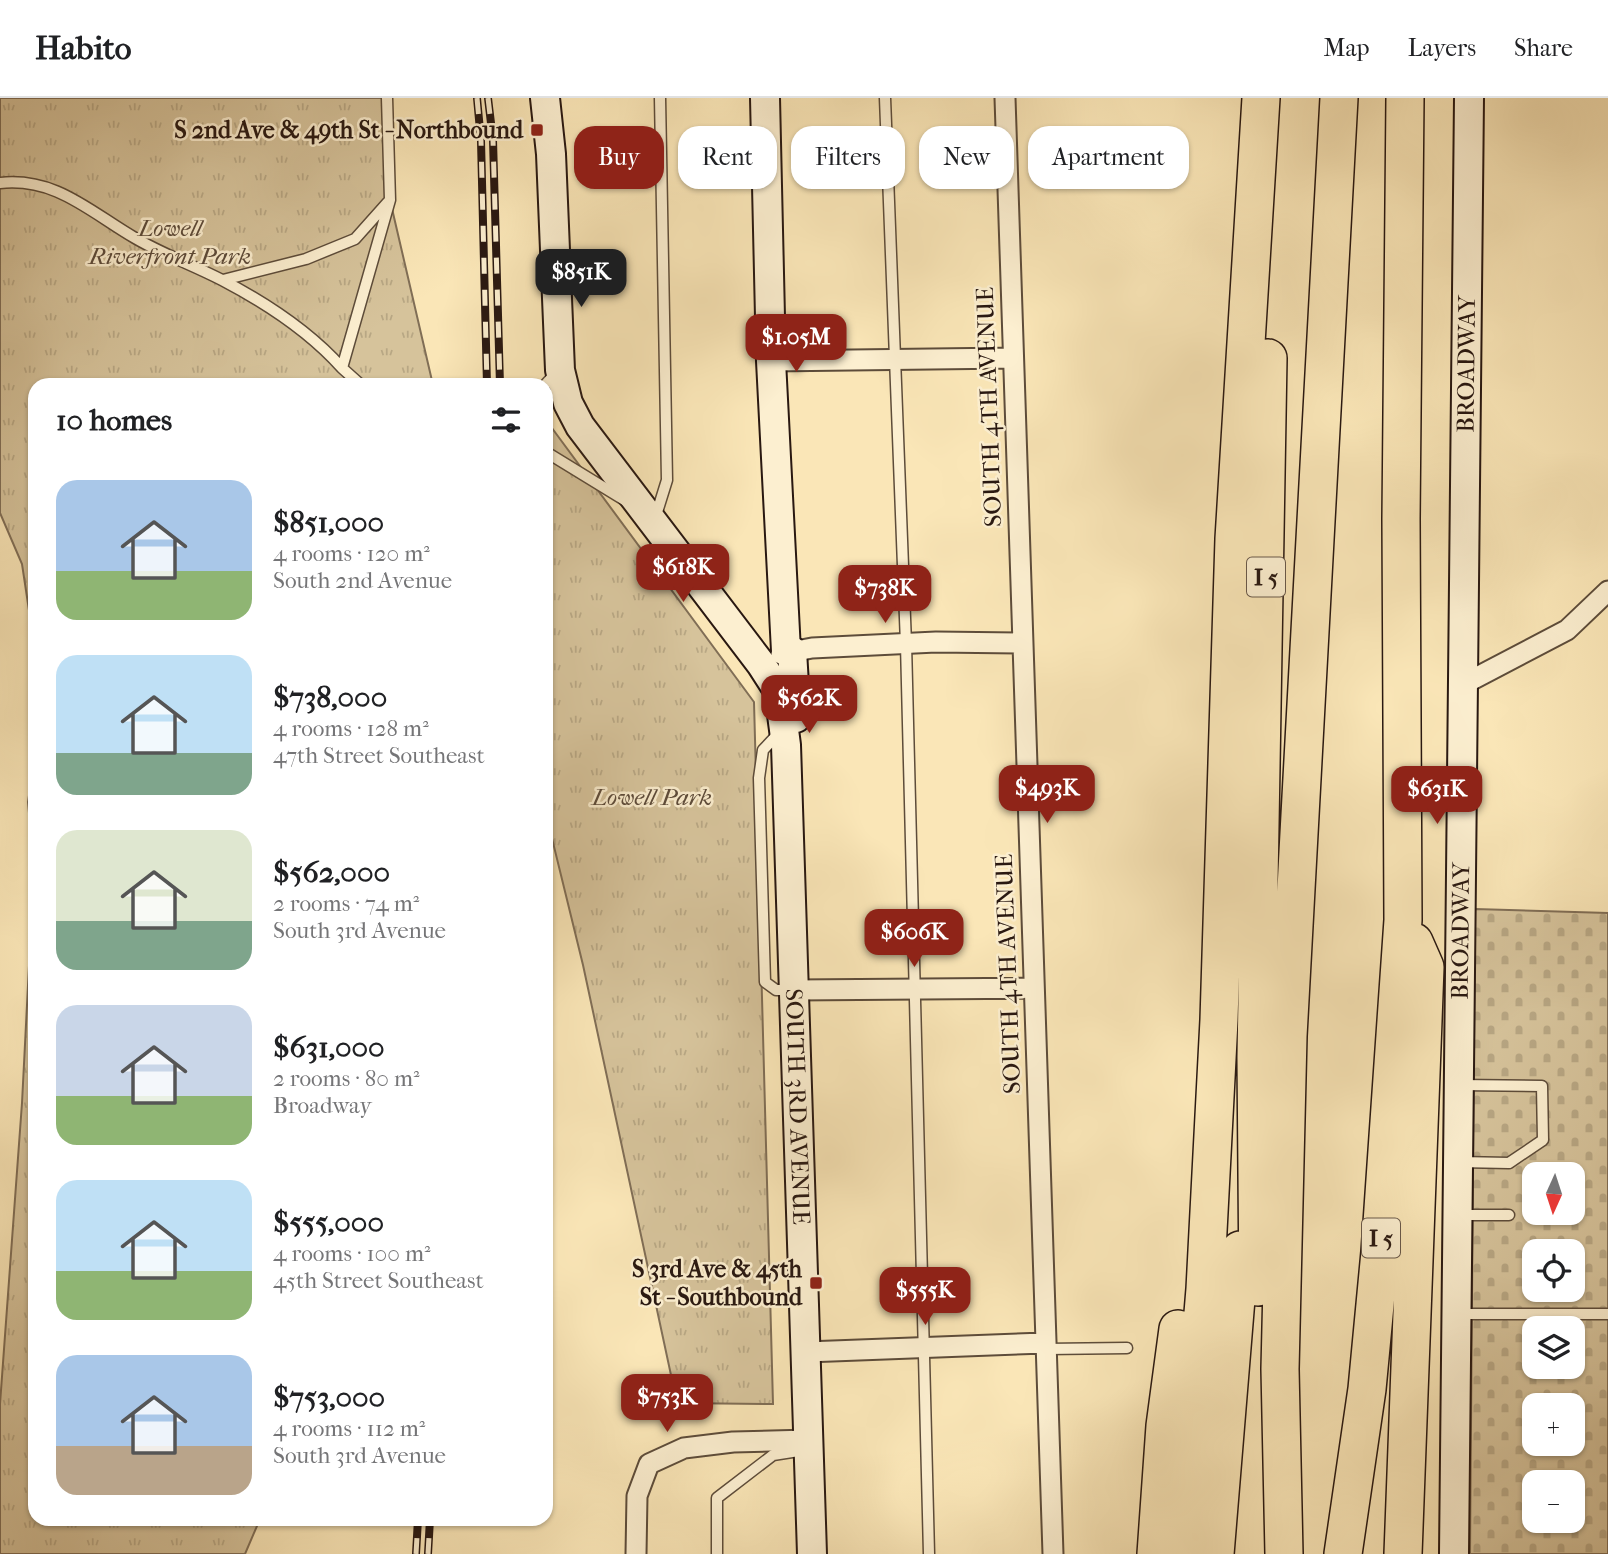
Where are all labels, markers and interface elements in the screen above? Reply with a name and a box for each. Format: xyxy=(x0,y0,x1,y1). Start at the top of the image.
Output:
text: Habito xyxy=(35,29,132,68)
text: Map xyxy=(1324,34,1370,62)
text: Layers xyxy=(1408,34,1476,62)
text: Share xyxy=(1514,34,1573,62)
place label: S 2nd Ave & 49th St - Northbound xyxy=(174,116,524,145)
marker: S 2nd Ave & 49th St - Northbound xyxy=(529,122,545,138)
chip: Buy xyxy=(574,126,664,189)
chip: Rent xyxy=(678,126,777,189)
chip: Filters xyxy=(791,126,905,189)
chip: New xyxy=(919,126,1014,189)
chip: Apartment xyxy=(1028,126,1189,189)
park label: Lowell Riverfront Park xyxy=(87,214,251,270)
pin: $851K xyxy=(532,250,630,309)
text: $851K xyxy=(551,258,611,285)
street label: SOUTH 4TH AVENUE xyxy=(971,286,1007,528)
street label: BROADWAY xyxy=(1452,295,1481,433)
pin: $1.05M xyxy=(739,314,853,374)
text: $1.05M xyxy=(762,323,830,350)
icon: filters xyxy=(487,401,525,439)
text: 10 homes xyxy=(56,403,172,438)
text: $851,000 xyxy=(273,505,384,540)
icon: home xyxy=(112,508,196,592)
text: 4 rooms · 120 m² xyxy=(273,540,430,567)
pin: $618K xyxy=(634,545,732,604)
text: $618K xyxy=(652,553,714,580)
road number: I 5 xyxy=(1247,558,1285,597)
pin: $738K xyxy=(836,566,934,625)
text: South 2nd Avenue xyxy=(273,567,452,594)
text: $738K xyxy=(854,574,916,601)
pin: $562K xyxy=(760,676,858,735)
text: $738,000 xyxy=(273,680,387,715)
icon: home xyxy=(112,683,196,767)
text: $562K xyxy=(777,684,841,711)
text: 4 rooms · 128 m² xyxy=(273,715,429,742)
text: 47th Street Southeast xyxy=(273,742,485,769)
pin: $493K xyxy=(998,766,1096,825)
pin: $631K xyxy=(1388,766,1486,826)
text: $493K xyxy=(1015,774,1079,801)
text: $631K xyxy=(1407,775,1467,802)
park label: Lowell Park xyxy=(590,783,712,811)
street label: SOUTH 4TH AVENUE xyxy=(990,853,1026,1095)
text: $562,000 xyxy=(273,855,390,890)
icon: home xyxy=(112,858,196,942)
street label: BROADWAY xyxy=(1446,862,1475,1000)
text: 2 rooms · 74 m² xyxy=(273,890,419,917)
pin: $606K xyxy=(865,910,963,969)
text: South 3rd Avenue xyxy=(273,917,446,944)
text: $606K xyxy=(881,918,947,945)
street label: SOUTH 3RD AVENUE xyxy=(780,988,815,1225)
text: $631,000 xyxy=(273,1030,385,1065)
icon: home xyxy=(112,1033,196,1117)
text: 2 rooms · 80 m² xyxy=(273,1065,420,1092)
text: Broadway xyxy=(273,1092,372,1119)
north arrow xyxy=(1522,1162,1586,1225)
map controls xyxy=(1522,1162,1585,1533)
text: $555,000 xyxy=(273,1205,384,1240)
icon: home xyxy=(112,1208,196,1292)
road number: I 5 xyxy=(1362,1218,1400,1258)
button: locate xyxy=(1522,1239,1585,1302)
text: 4 rooms · 100 m² xyxy=(273,1240,431,1267)
place label: S 3rd Ave & 45th St - Southbound xyxy=(632,1255,803,1311)
text: 45th Street Southeast xyxy=(273,1267,484,1294)
pin: $555K xyxy=(876,1268,974,1327)
marker: S 3rd Ave & 45th St - Southbound xyxy=(808,1275,824,1291)
text: $555K xyxy=(896,1276,954,1303)
button: layers xyxy=(1522,1316,1585,1379)
pin: $753K xyxy=(618,1374,716,1434)
text: $753,000 xyxy=(273,1380,385,1415)
icon: home xyxy=(112,1383,196,1467)
text: $753K xyxy=(637,1383,697,1410)
button: + xyxy=(1522,1393,1585,1456)
text: 4 rooms · 112 m² xyxy=(273,1415,425,1442)
text: South 3rd Avenue xyxy=(273,1442,446,1469)
button: − xyxy=(1522,1470,1585,1533)

